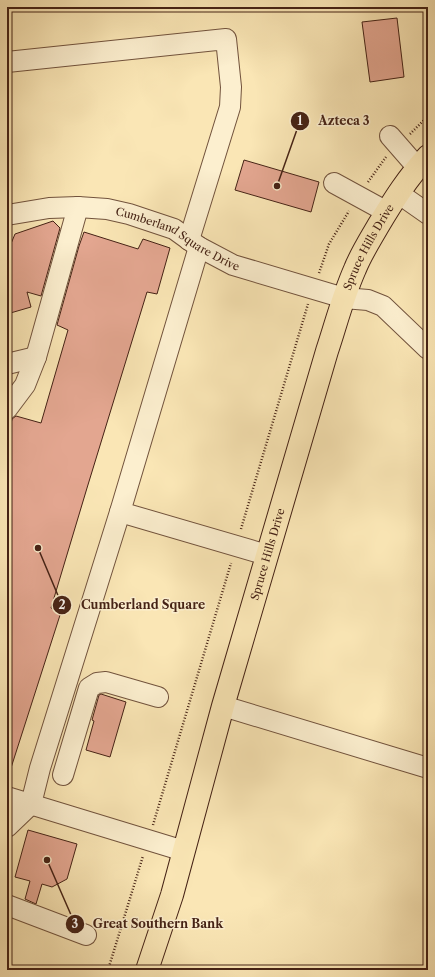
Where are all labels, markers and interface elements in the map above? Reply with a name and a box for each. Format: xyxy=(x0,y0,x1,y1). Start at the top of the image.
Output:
callout: Azteca 3 xyxy=(290,109,377,133)
text: 1 xyxy=(297,113,303,128)
text: Azteca 3 xyxy=(317,113,370,128)
street label: Spruce Hills Drive xyxy=(340,201,397,292)
street label: Cumberland Square Drive xyxy=(114,204,241,274)
street label: Spruce Hills Drive xyxy=(247,506,288,602)
callout: Cumberland Square xyxy=(52,593,213,617)
text: 2 xyxy=(58,597,66,612)
text: Cumberland Square xyxy=(81,597,205,612)
callout: Great Southern Bank xyxy=(65,912,231,936)
text: 3 xyxy=(72,916,79,931)
text: Great Southern Bank xyxy=(93,916,224,931)

